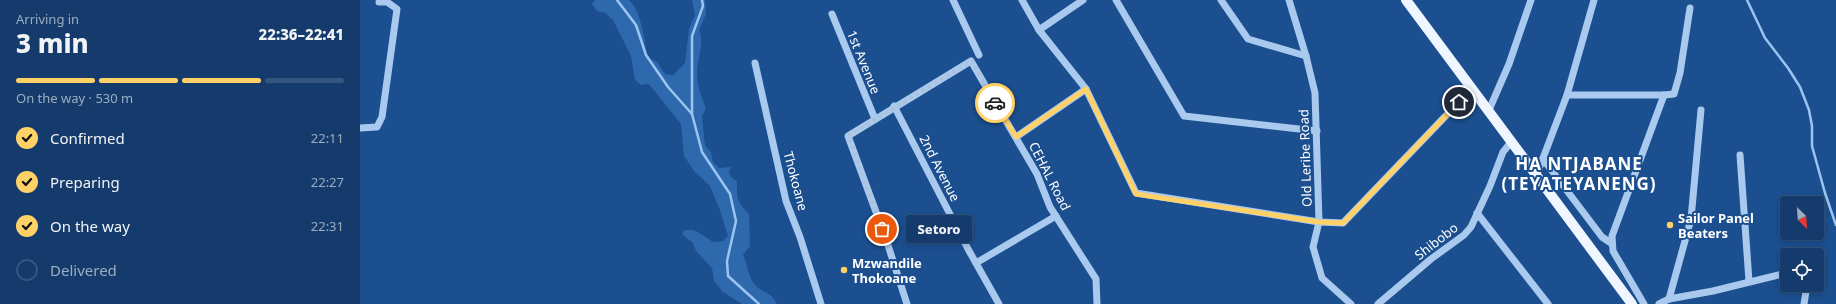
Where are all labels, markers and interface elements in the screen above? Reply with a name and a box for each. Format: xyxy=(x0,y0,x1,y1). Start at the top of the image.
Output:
text: Arriving in xyxy=(16,10,79,28)
text: 22:36–22:41 xyxy=(259,24,344,44)
text: 3 min xyxy=(16,25,89,61)
street label: 1st Avenue xyxy=(843,27,885,97)
courier xyxy=(975,83,1015,123)
pin xyxy=(1442,85,1476,119)
text: On the way · 530 m xyxy=(16,89,133,107)
icon: home xyxy=(1448,91,1470,113)
icon: car xyxy=(984,92,1006,114)
street label: Old Leribe Road xyxy=(1294,109,1316,207)
icon: check xyxy=(16,127,38,149)
text: Confirmed xyxy=(50,128,125,148)
text: 22:11 xyxy=(311,129,344,147)
street label: 2nd Avenue xyxy=(916,132,964,204)
street label: CEHAL Road xyxy=(1025,139,1075,213)
street label: Thokoane xyxy=(779,149,813,213)
district label: HA NTJABANE (TEYATEYANENG) xyxy=(1501,152,1657,195)
icon: check xyxy=(16,171,38,193)
text: Preparing xyxy=(50,172,120,192)
text: 22:27 xyxy=(311,173,344,191)
north arrow xyxy=(1780,196,1824,240)
map controls xyxy=(1780,196,1824,292)
place label: Sailor Panel Beaters xyxy=(1678,209,1754,242)
pin xyxy=(865,212,899,246)
icon: check xyxy=(16,215,38,237)
callout: Setoro xyxy=(906,215,972,243)
text: On the way xyxy=(50,216,130,236)
text: 22:31 xyxy=(311,217,344,235)
icon: bag xyxy=(871,218,893,240)
street label: Shibobo xyxy=(1411,218,1461,264)
text: Setoro xyxy=(917,220,961,238)
marker: Sailor Panel Beaters xyxy=(1665,220,1675,230)
button: locate xyxy=(1780,248,1824,292)
place label: Mzwandile Thokoane xyxy=(852,254,922,287)
text: Delivered xyxy=(50,260,117,280)
marker: Mzwandile Thokoane xyxy=(839,265,849,275)

